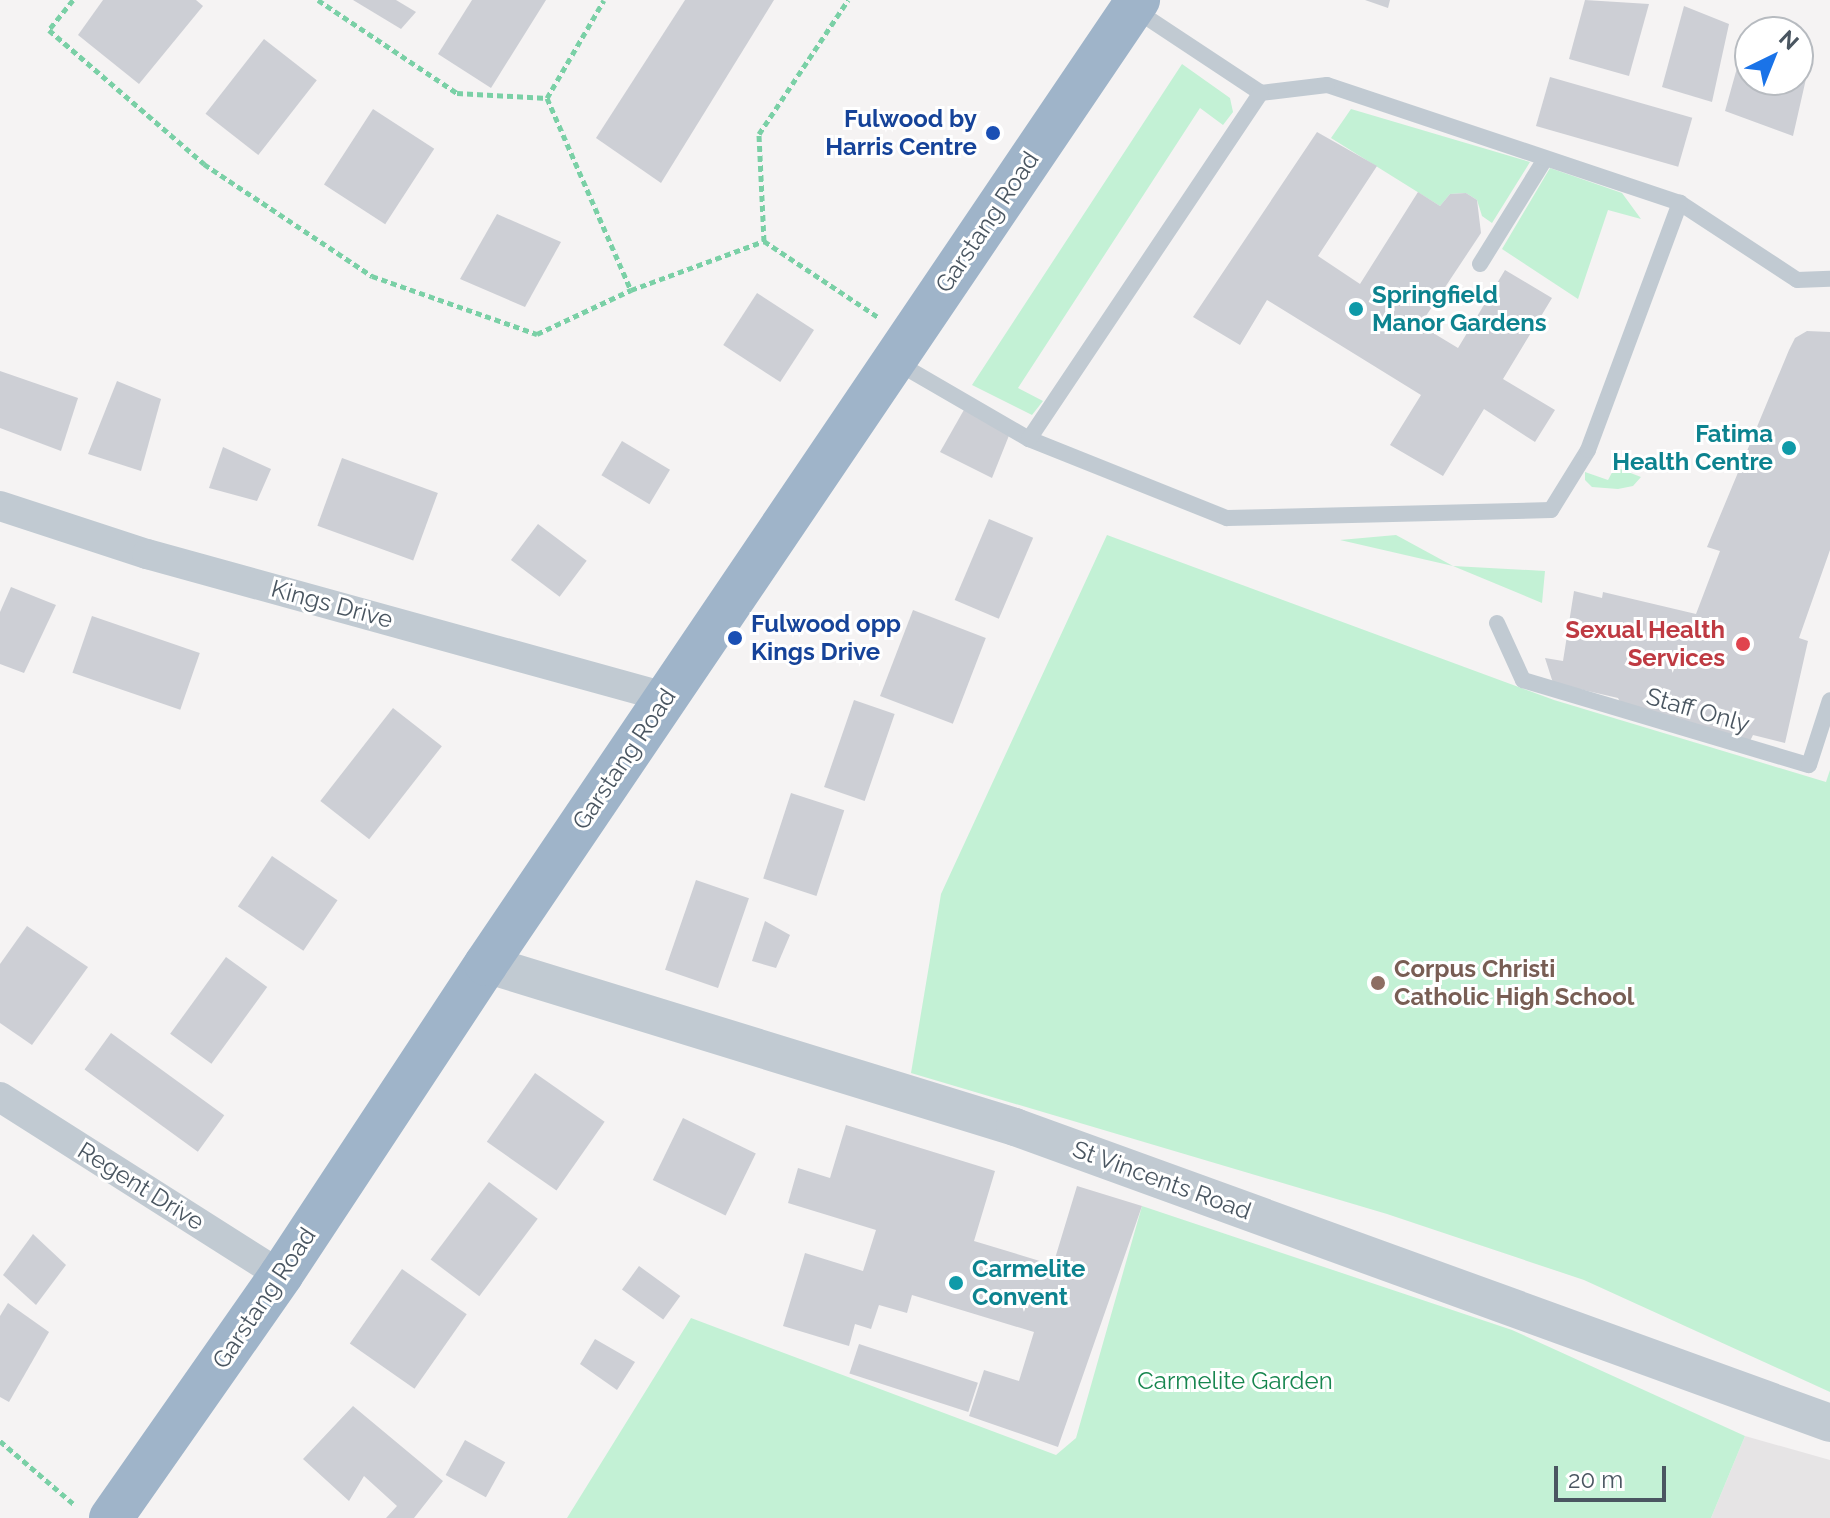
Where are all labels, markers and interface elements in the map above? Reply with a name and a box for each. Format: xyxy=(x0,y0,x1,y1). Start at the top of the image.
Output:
north arrow xyxy=(1734,16,1814,96)
text: N xyxy=(1774,25,1804,55)
place label: Fulwood by Harris Centre xyxy=(825,105,977,161)
marker: Fulwood by Harris Centre xyxy=(984,124,1002,142)
street label: Garstang Road xyxy=(929,146,1045,298)
place label: Springfield Manor Gardens xyxy=(1372,281,1547,337)
marker: Springfield Manor Gardens xyxy=(1347,300,1365,318)
place label: Fatima Health Centre xyxy=(1612,420,1773,476)
marker: Fatima Health Centre xyxy=(1780,439,1798,457)
street label: Kings Drive xyxy=(268,574,396,634)
place label: Fulwood opp Kings Drive xyxy=(751,610,901,666)
place label: Sexual Health Services xyxy=(1565,616,1725,672)
marker: Fulwood opp Kings Drive xyxy=(726,629,744,647)
marker: Sexual Health Services xyxy=(1732,633,1754,655)
street label: Staff Only xyxy=(1643,681,1753,739)
street label: Garstang Road xyxy=(566,683,682,835)
place label: Corpus Christi Catholic High School xyxy=(1394,955,1634,1011)
marker: Corpus Christi Catholic High School xyxy=(1369,974,1387,992)
street label: St Vincents Road xyxy=(1069,1134,1255,1226)
street label: Regent Drive xyxy=(72,1136,210,1236)
street label: Garstang Road xyxy=(206,1222,322,1374)
place label: Carmelite Convent xyxy=(972,1255,1085,1311)
marker: Carmelite Convent xyxy=(947,1274,965,1292)
park label: Carmelite Garden xyxy=(1137,1367,1333,1395)
scale bar xyxy=(1558,1450,1670,1500)
text: 20 m xyxy=(1568,1465,1623,1494)

